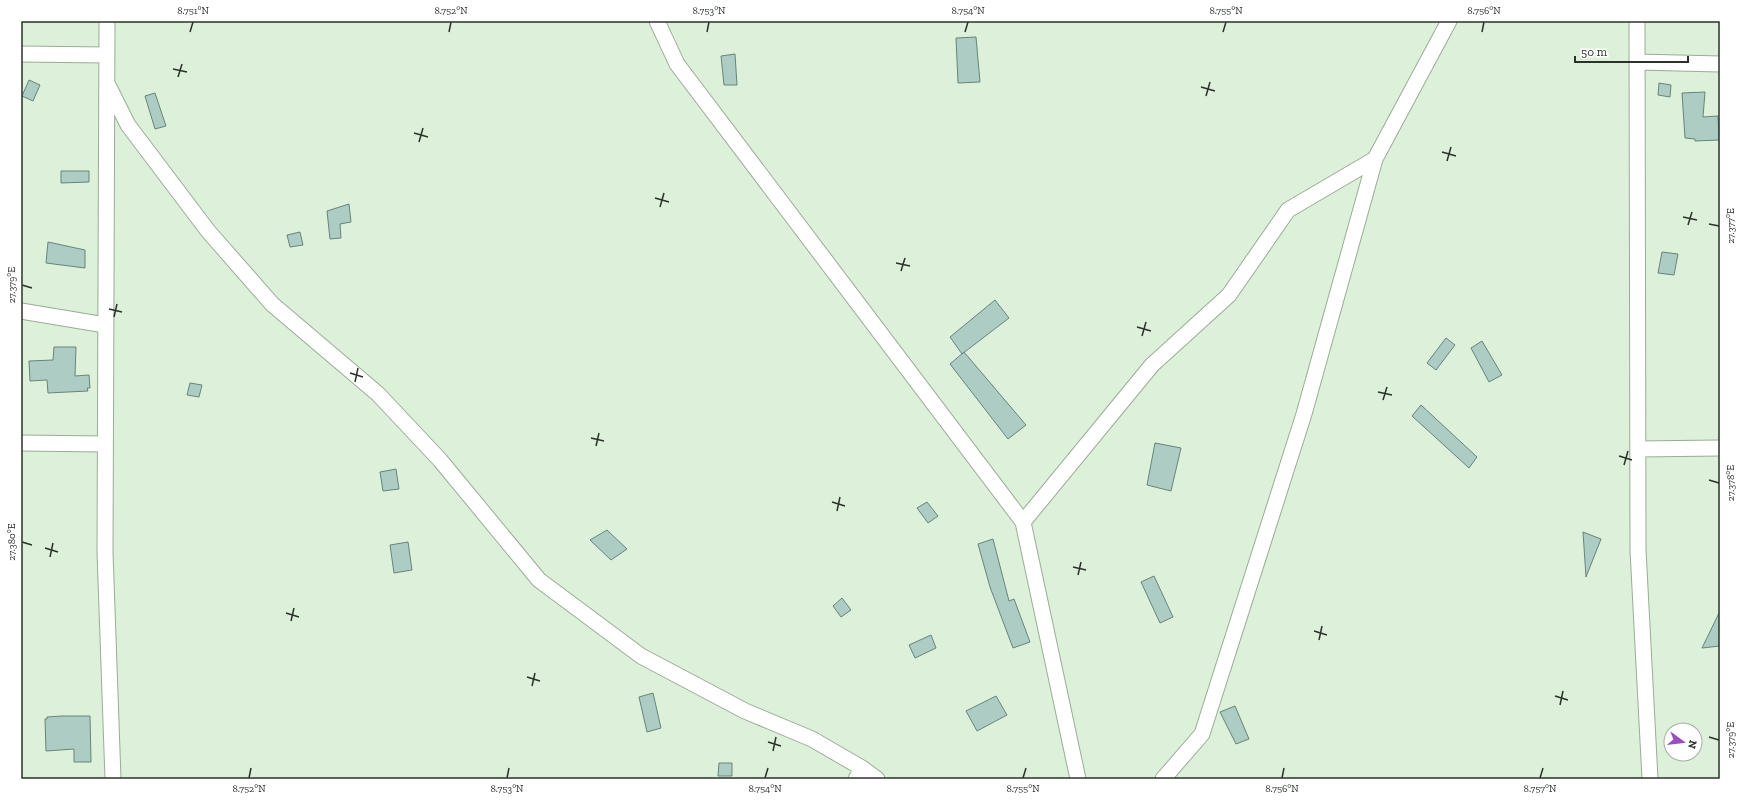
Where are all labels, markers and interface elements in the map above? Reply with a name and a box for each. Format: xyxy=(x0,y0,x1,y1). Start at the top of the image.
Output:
text: 8.751°N xyxy=(177,5,209,17)
text: 8.752°N xyxy=(434,5,468,17)
text: 8.753°N xyxy=(693,5,726,17)
text: 8.754°N xyxy=(951,5,985,17)
text: 8.755°N xyxy=(1209,5,1243,17)
text: 8.756°N xyxy=(1467,5,1501,17)
scale bar xyxy=(1575,38,1688,64)
text: 50 m xyxy=(1581,45,1608,59)
text: 27.377°E xyxy=(1725,208,1737,244)
text: 27.379°E xyxy=(6,267,18,303)
text: 27.378°E xyxy=(1725,465,1737,501)
text: 27.380°E xyxy=(6,523,18,561)
north arrow xyxy=(1663,722,1703,762)
text: 27.379°E xyxy=(1725,722,1737,758)
text: N xyxy=(1685,739,1700,751)
text: 8.752°N xyxy=(232,783,266,795)
text: 8.753°N xyxy=(491,783,524,795)
text: 8.754°N xyxy=(748,783,782,795)
text: 8.755°N xyxy=(1006,783,1040,795)
text: 8.756°N xyxy=(1265,783,1299,795)
text: 8.757°N xyxy=(1524,783,1557,795)

